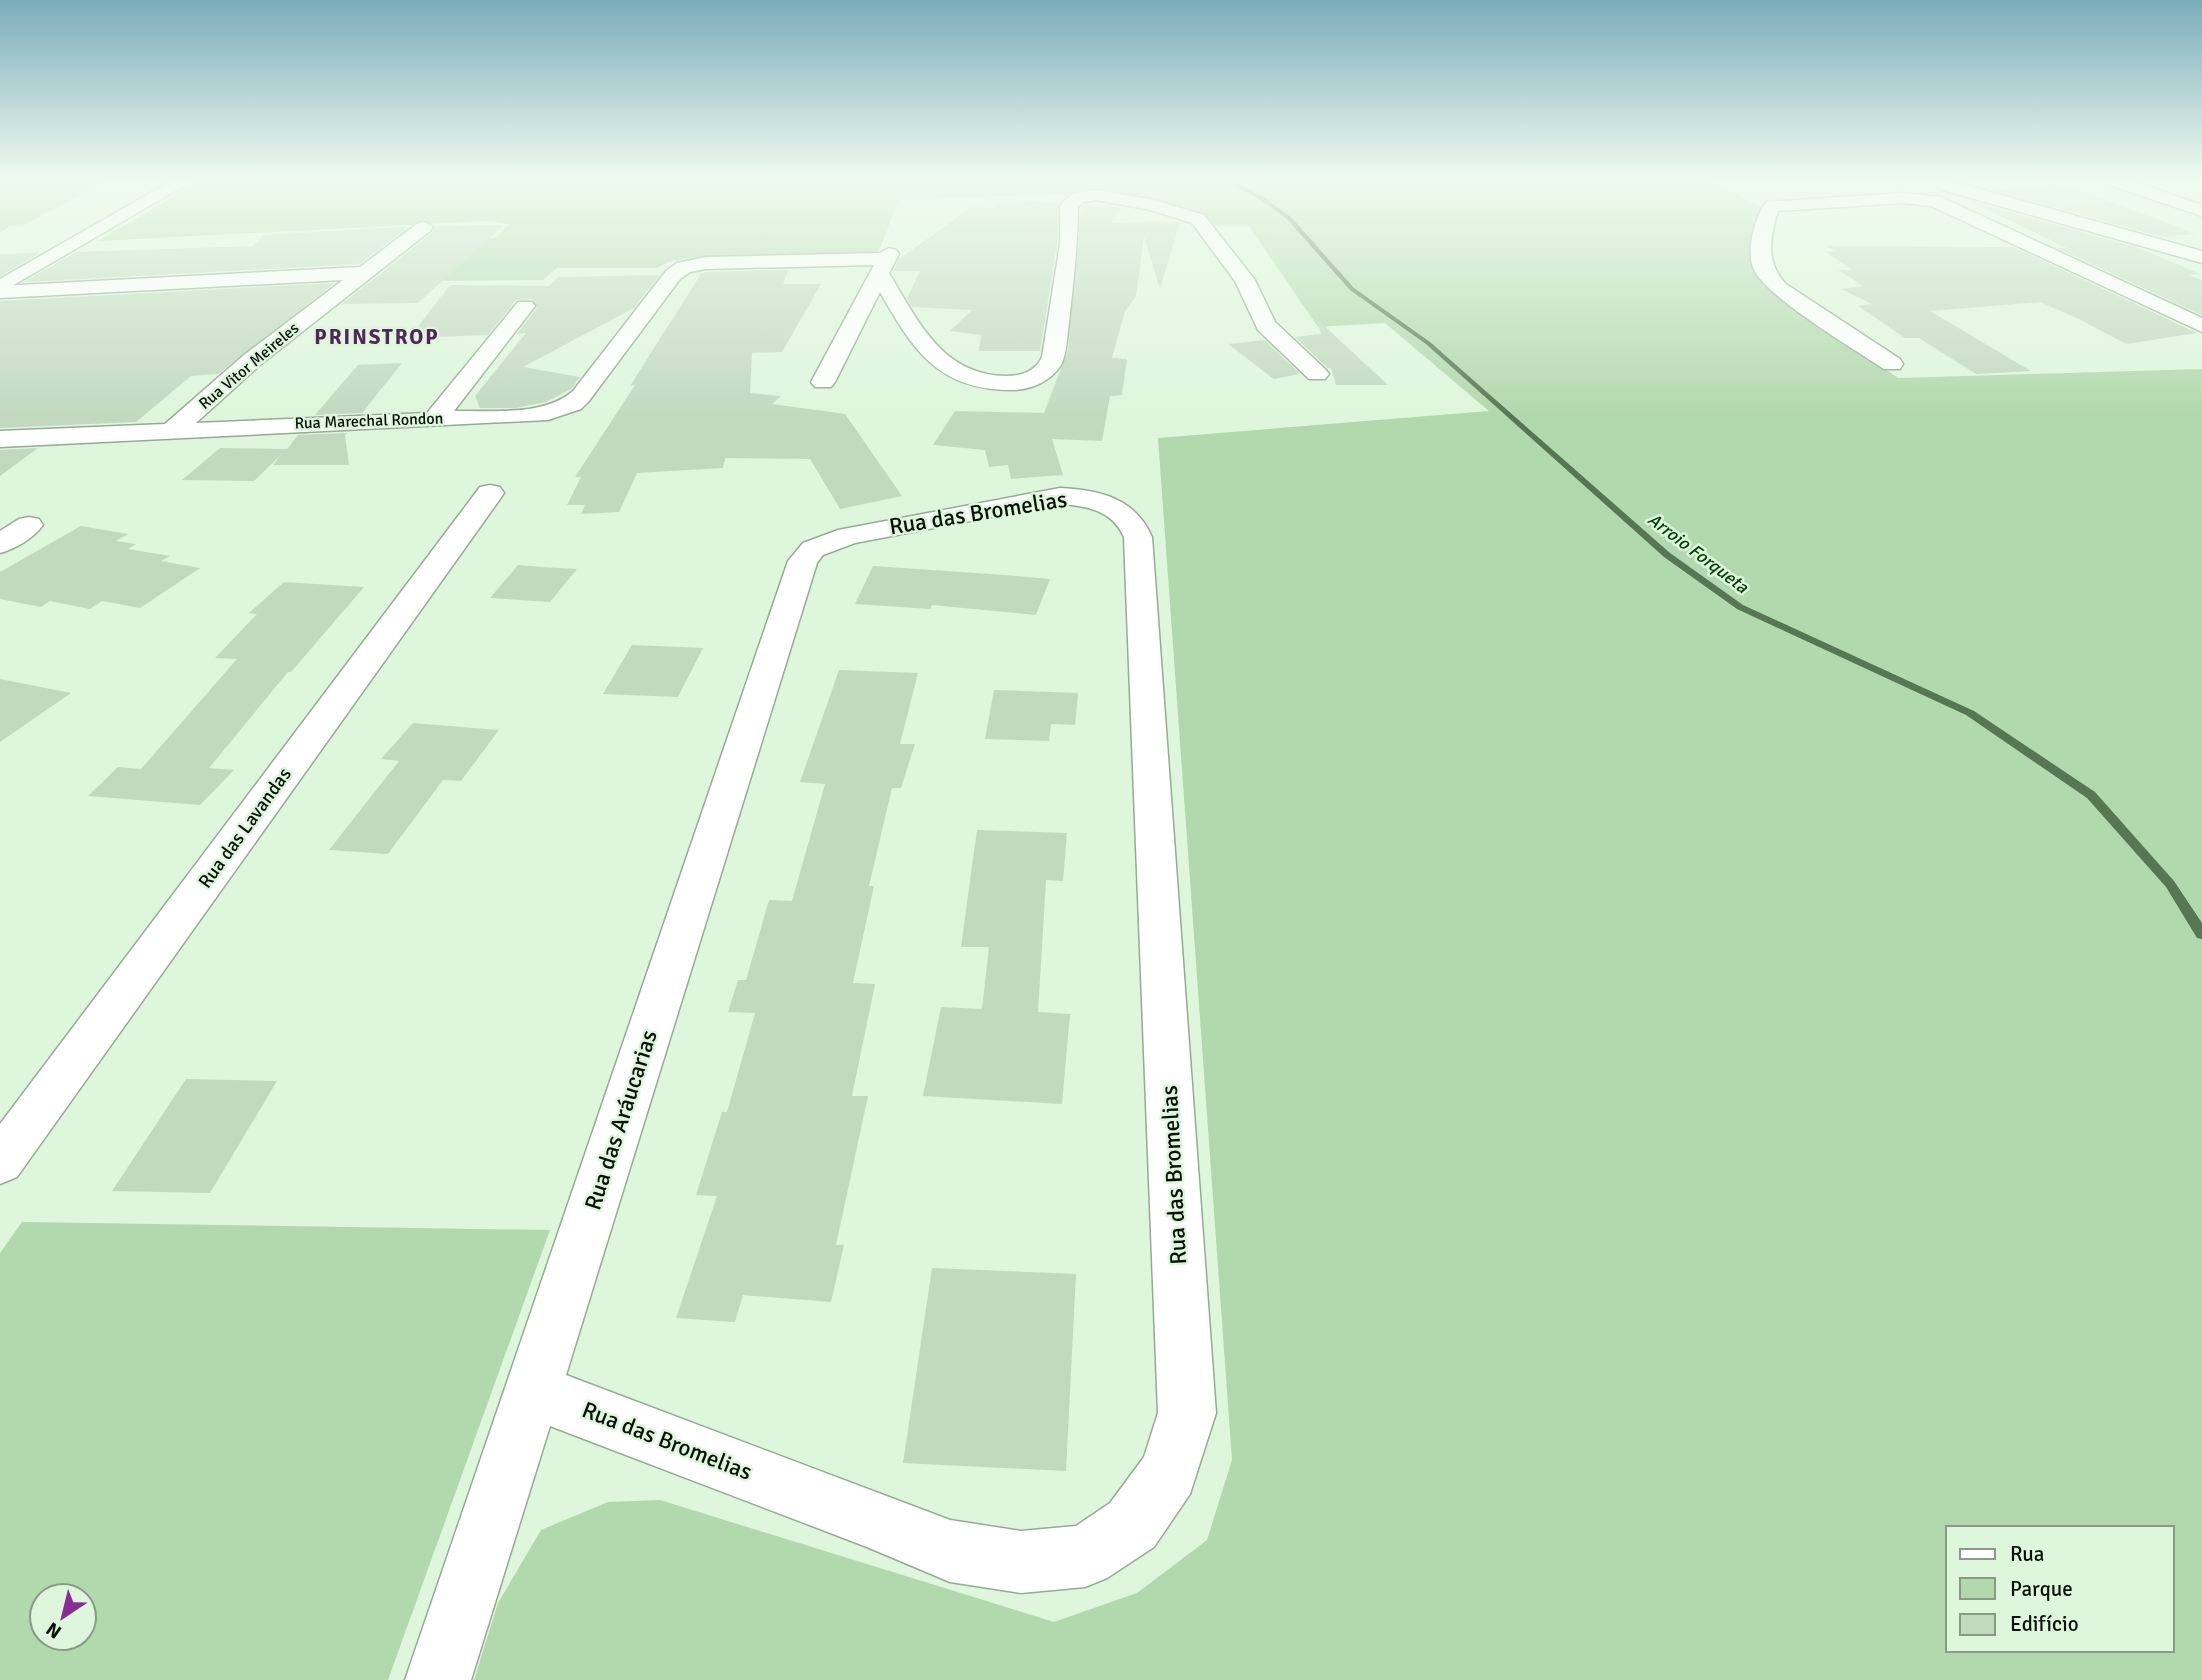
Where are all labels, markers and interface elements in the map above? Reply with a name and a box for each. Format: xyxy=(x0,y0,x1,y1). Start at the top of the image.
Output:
street label: Rua Vitor Meireles xyxy=(195,318,303,414)
district label: PRINSTROP xyxy=(314,324,440,350)
street label: Rua Marechal Rondon xyxy=(294,408,444,434)
street label: Rua das Bromelias xyxy=(887,485,1069,541)
water label: Arroio Forqueta xyxy=(1643,508,1753,598)
street label: Rua das Lavandas xyxy=(193,763,297,893)
street label: Rua das Aráucarias xyxy=(578,1026,664,1214)
street label: Rua das Bromelias xyxy=(1155,1085,1193,1265)
street label: Rua das Bromelias xyxy=(578,1395,756,1487)
legend xyxy=(1946,1526,2174,1652)
text: Rua xyxy=(2010,1541,2044,1567)
text: Parque xyxy=(2010,1576,2073,1602)
north arrow xyxy=(28,1582,98,1652)
text: Edifício xyxy=(2010,1611,2079,1637)
text: N xyxy=(42,1616,66,1644)

